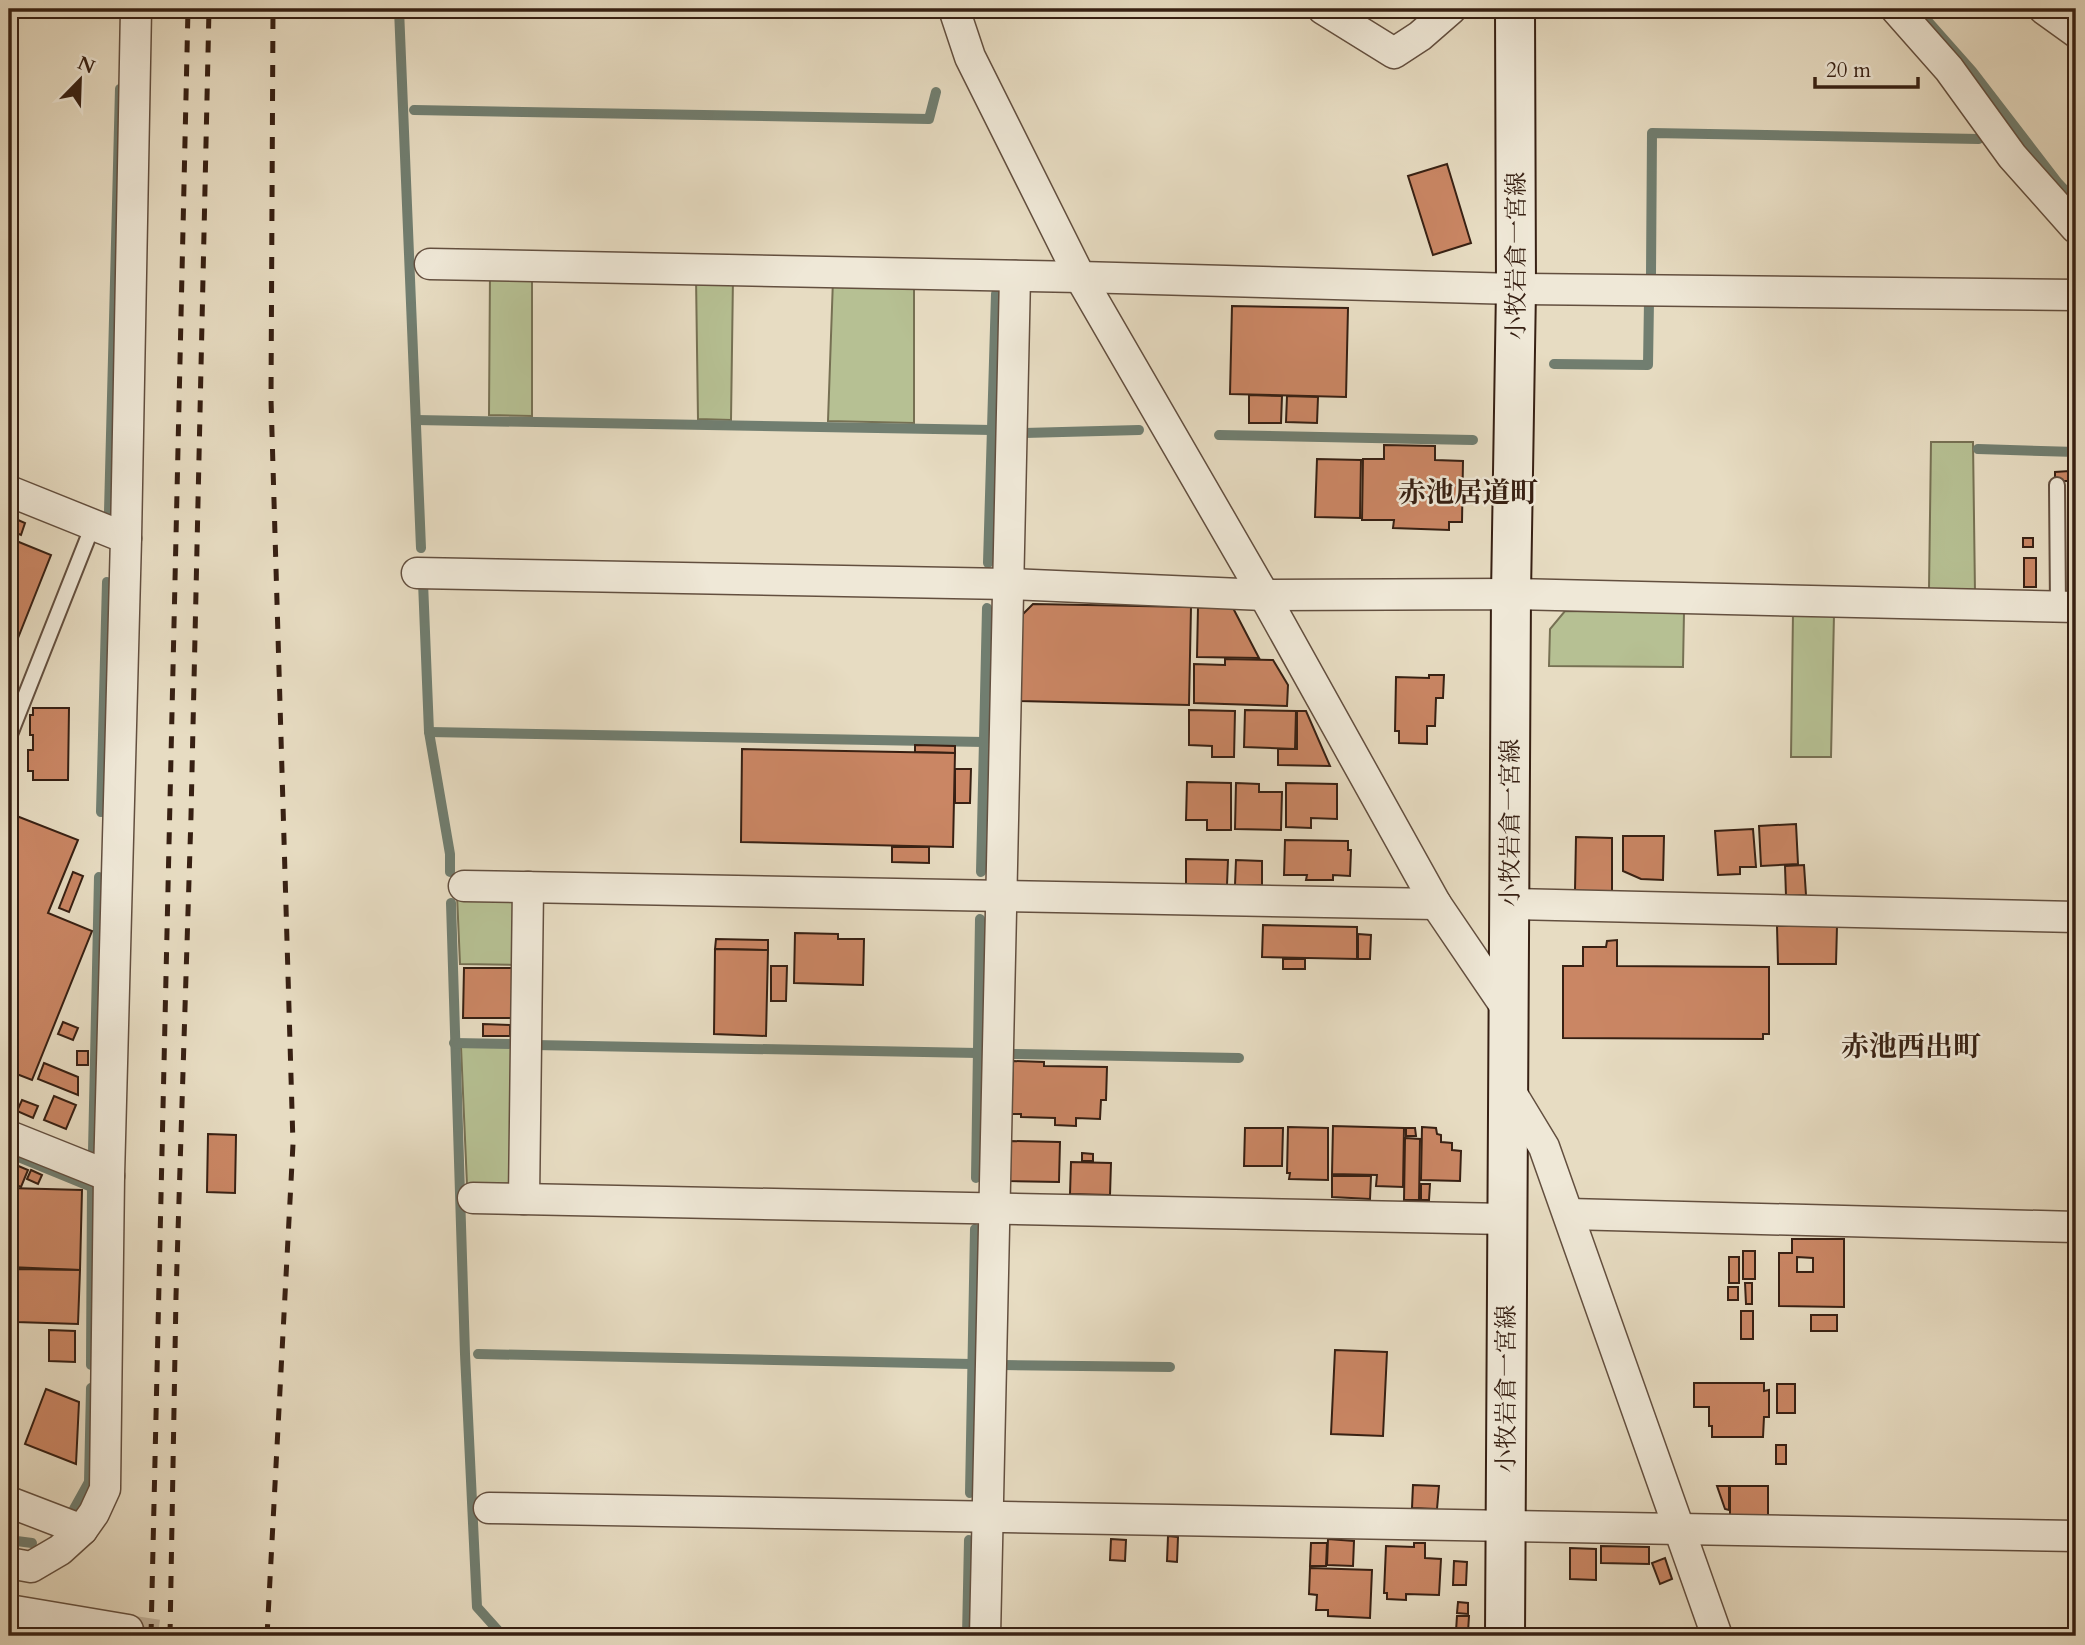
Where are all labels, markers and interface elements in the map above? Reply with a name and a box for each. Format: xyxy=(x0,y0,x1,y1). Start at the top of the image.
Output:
north arrow xyxy=(46,46,116,116)
scale bar xyxy=(1815,46,1919,90)
text: N xyxy=(74,50,99,81)
text: 20 m xyxy=(1826,56,1871,85)
street label: 小牧岩倉一宮線 xyxy=(1500,172,1533,340)
district label: 赤池居道町 xyxy=(1398,474,1538,512)
street label: 小牧岩倉一宮線 xyxy=(1494,739,1527,907)
district label: 赤池西出町 xyxy=(1841,1028,1981,1066)
street label: 小牧岩倉一宮線 xyxy=(1490,1305,1523,1473)

